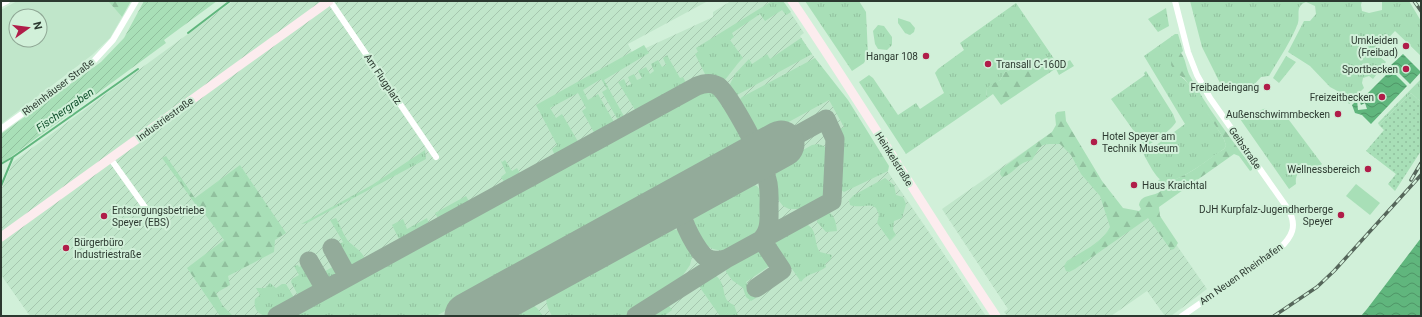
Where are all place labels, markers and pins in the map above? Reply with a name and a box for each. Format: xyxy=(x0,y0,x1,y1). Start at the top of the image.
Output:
place label: Umkleiden (Freibad) xyxy=(1351,35,1398,59)
marker: Umkleiden (Freibad) xyxy=(1401,41,1411,51)
place label: Hangar 108 xyxy=(866,51,918,62)
marker: Hangar 108 xyxy=(921,51,931,61)
marker: Transall C-160D xyxy=(983,59,993,69)
place label: Transall C-160D xyxy=(996,59,1066,70)
place label: Sportbecken xyxy=(1342,64,1398,75)
marker: Sportbecken xyxy=(1401,64,1411,74)
place label: Freibadeingang xyxy=(1190,82,1259,93)
marker: Freibadeingang xyxy=(1262,82,1272,92)
place label: Freizeitbecken xyxy=(1310,92,1374,103)
marker: Freizeitbecken xyxy=(1377,92,1387,102)
place label: Außenschwimmbecken xyxy=(1226,109,1330,120)
marker: Außenschwimmbecken xyxy=(1333,109,1343,119)
place label: Hotel Speyer am Technik Museum xyxy=(1102,131,1178,154)
marker: Hotel Speyer am Technik Museum xyxy=(1089,137,1099,147)
place label: Wellnessbereich xyxy=(1287,164,1360,175)
marker: Wellnessbereich xyxy=(1363,164,1373,174)
marker: Haus Kraichtal xyxy=(1129,180,1139,190)
place label: Haus Kraichtal xyxy=(1142,180,1207,191)
place label: DJH Kurpfalz-Jugendherberge Speyer xyxy=(1199,204,1334,227)
place label: Entsorgungsbetriebe Speyer (EBS) xyxy=(112,205,204,229)
marker: DJH Kurpfalz-Jugendherberge Speyer xyxy=(1336,210,1346,220)
marker: Entsorgungsbetriebe Speyer (EBS) xyxy=(99,211,109,221)
place label: Bürgerbüro Industriestraße xyxy=(74,237,141,260)
marker: Bürgerbüro Industriestraße xyxy=(61,243,71,253)

